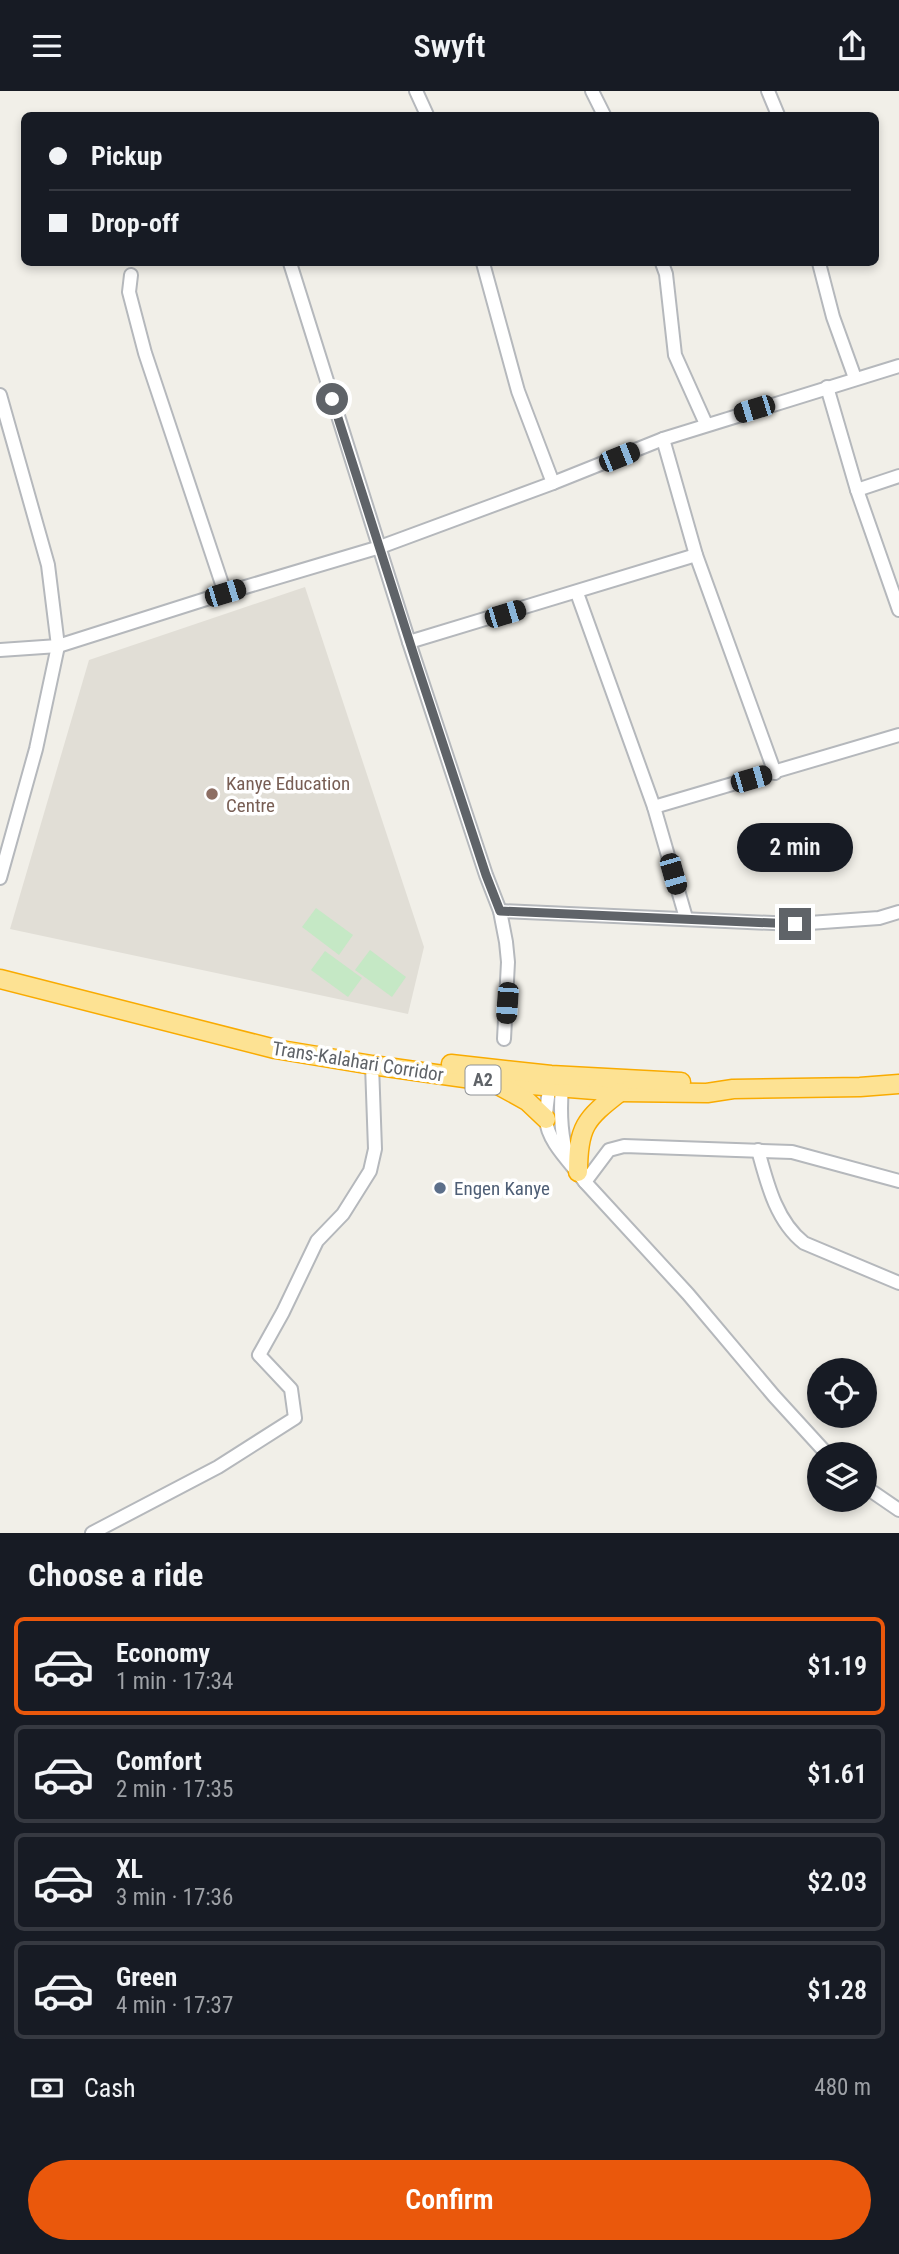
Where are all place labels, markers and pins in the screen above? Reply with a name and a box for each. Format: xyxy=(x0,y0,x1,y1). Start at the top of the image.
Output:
place label: Kanye Education Centre xyxy=(226,772,350,817)
marker: Kanye Education Centre xyxy=(204,786,220,802)
place label: Engen Kanye xyxy=(454,1177,550,1200)
marker: Engen Kanye xyxy=(432,1180,448,1196)

